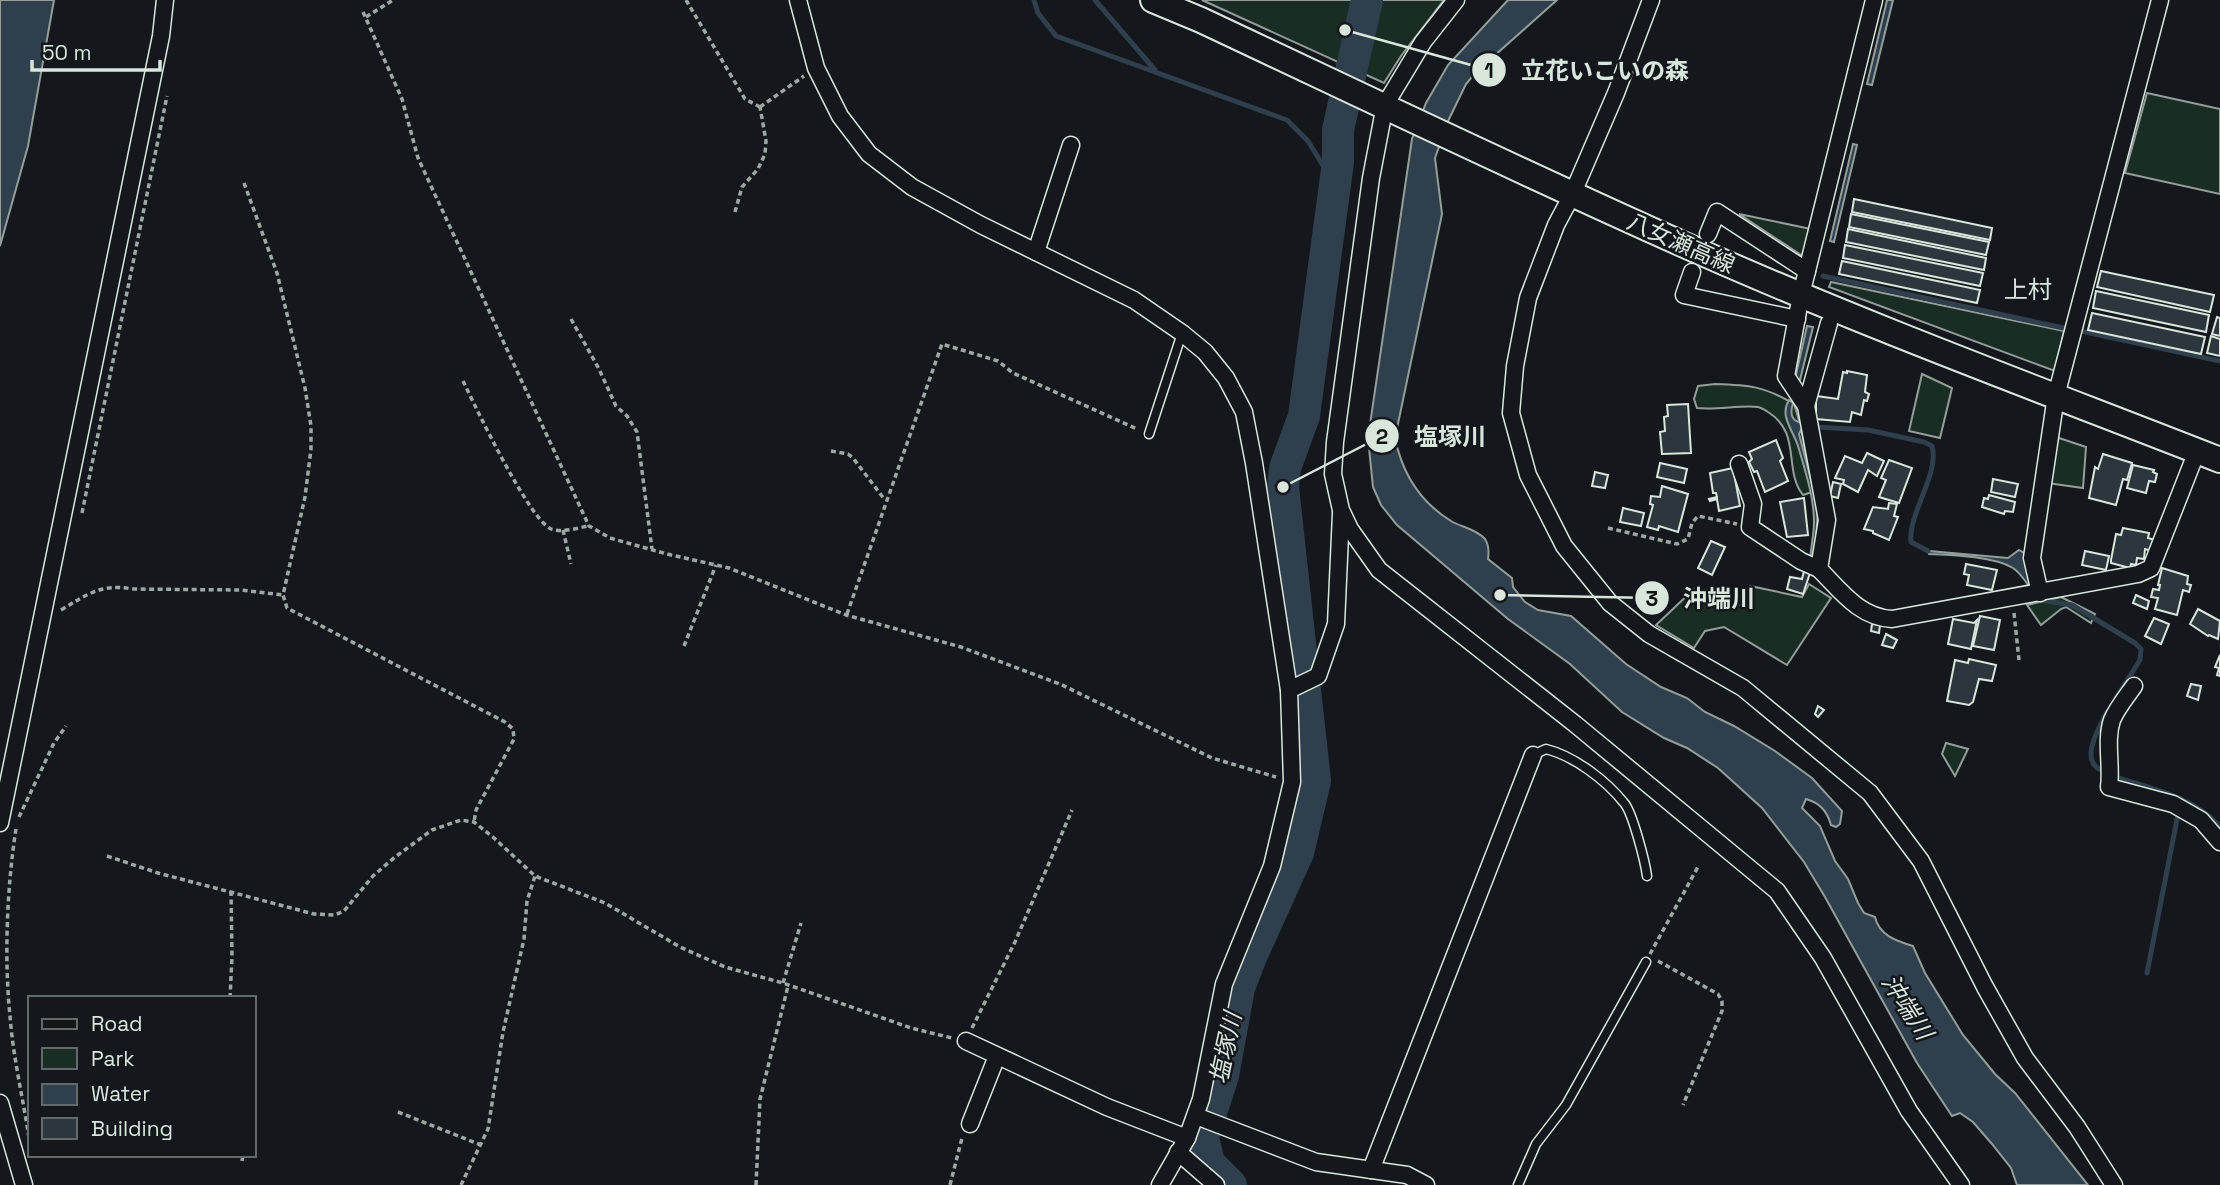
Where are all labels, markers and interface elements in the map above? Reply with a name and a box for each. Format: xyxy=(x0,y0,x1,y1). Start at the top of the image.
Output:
scale bar xyxy=(32,28,159,72)
text: 50 m xyxy=(42,39,92,66)
callout: 立花いこいの森 xyxy=(1472,48,1703,93)
text: 立花いこいの森 xyxy=(1521,55,1689,86)
text: 1 xyxy=(1484,57,1494,84)
street label: 八女瀬高線 xyxy=(1622,206,1740,280)
district label: 上村 xyxy=(2004,274,2052,305)
callout: 塩塚川 xyxy=(1365,414,1500,459)
text: 塩塚川 xyxy=(1414,421,1486,452)
text: 2 xyxy=(1376,423,1388,450)
callout: 沖端川 xyxy=(1634,576,1769,621)
text: 沖端川 xyxy=(1683,583,1755,614)
text: 3 xyxy=(1646,585,1658,612)
water label: 沖端川 xyxy=(1875,968,1942,1048)
legend xyxy=(28,996,256,1157)
water label: 塩塚川 xyxy=(1203,1007,1249,1086)
text: Road xyxy=(91,1010,143,1037)
text: Park xyxy=(91,1045,135,1072)
text: Water xyxy=(91,1080,150,1107)
text: Building xyxy=(91,1115,173,1142)

